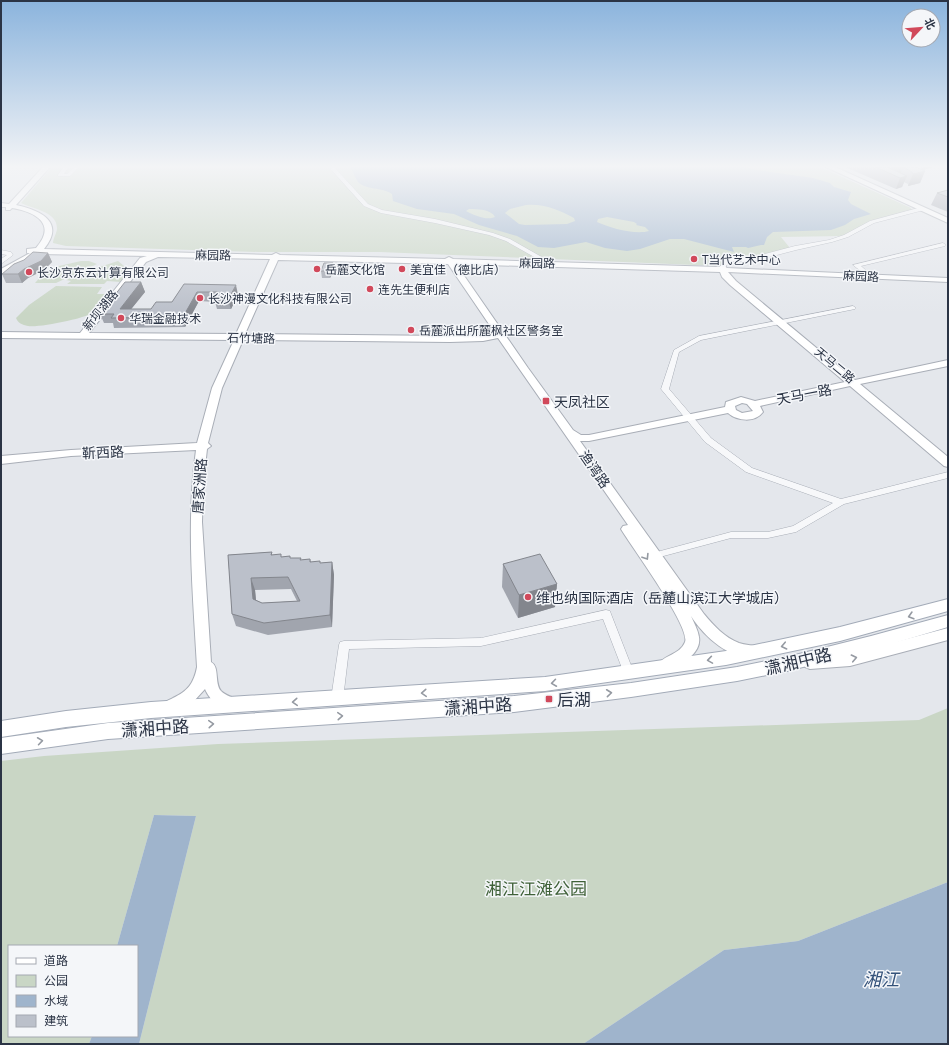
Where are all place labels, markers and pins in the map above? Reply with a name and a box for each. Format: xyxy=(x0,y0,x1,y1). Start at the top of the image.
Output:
place label: T当代艺术中心 xyxy=(702,251,781,268)
marker: T当代艺术中心 xyxy=(689,254,699,264)
place label: 岳麓文化馆 xyxy=(325,261,385,278)
place label: 美宜佳（德比店） xyxy=(410,261,506,278)
place label: 长沙京东云计算有限公司 xyxy=(37,264,169,281)
marker: 岳麓文化馆 xyxy=(312,264,322,274)
marker: 美宜佳（德比店） xyxy=(397,264,407,274)
marker: 长沙京东云计算有限公司 xyxy=(24,267,34,277)
place label: 连先生便利店 xyxy=(378,281,450,298)
marker: 连先生便利店 xyxy=(365,284,375,294)
place label: 长沙神漫文化科技有限公司 xyxy=(208,290,352,307)
marker: 长沙神漫文化科技有限公司 xyxy=(195,293,205,303)
place label: 华瑞金融技术 xyxy=(129,310,201,327)
marker: 华瑞金融技术 xyxy=(116,313,126,323)
place label: 岳麓派出所麓枫社区警务室 xyxy=(419,322,563,339)
marker: 岳麓派出所麓枫社区警务室 xyxy=(406,325,416,335)
place label: 天凤社区 xyxy=(554,392,610,411)
marker: 天凤社区 xyxy=(541,396,551,406)
place label: 维也纳国际酒店（岳麓山滨江大学城店） xyxy=(536,588,788,607)
marker: 维也纳国际酒店（岳麓山滨江大学城店） xyxy=(523,592,533,602)
place label: 后湖 xyxy=(557,688,591,711)
marker: 后湖 xyxy=(544,694,554,704)

